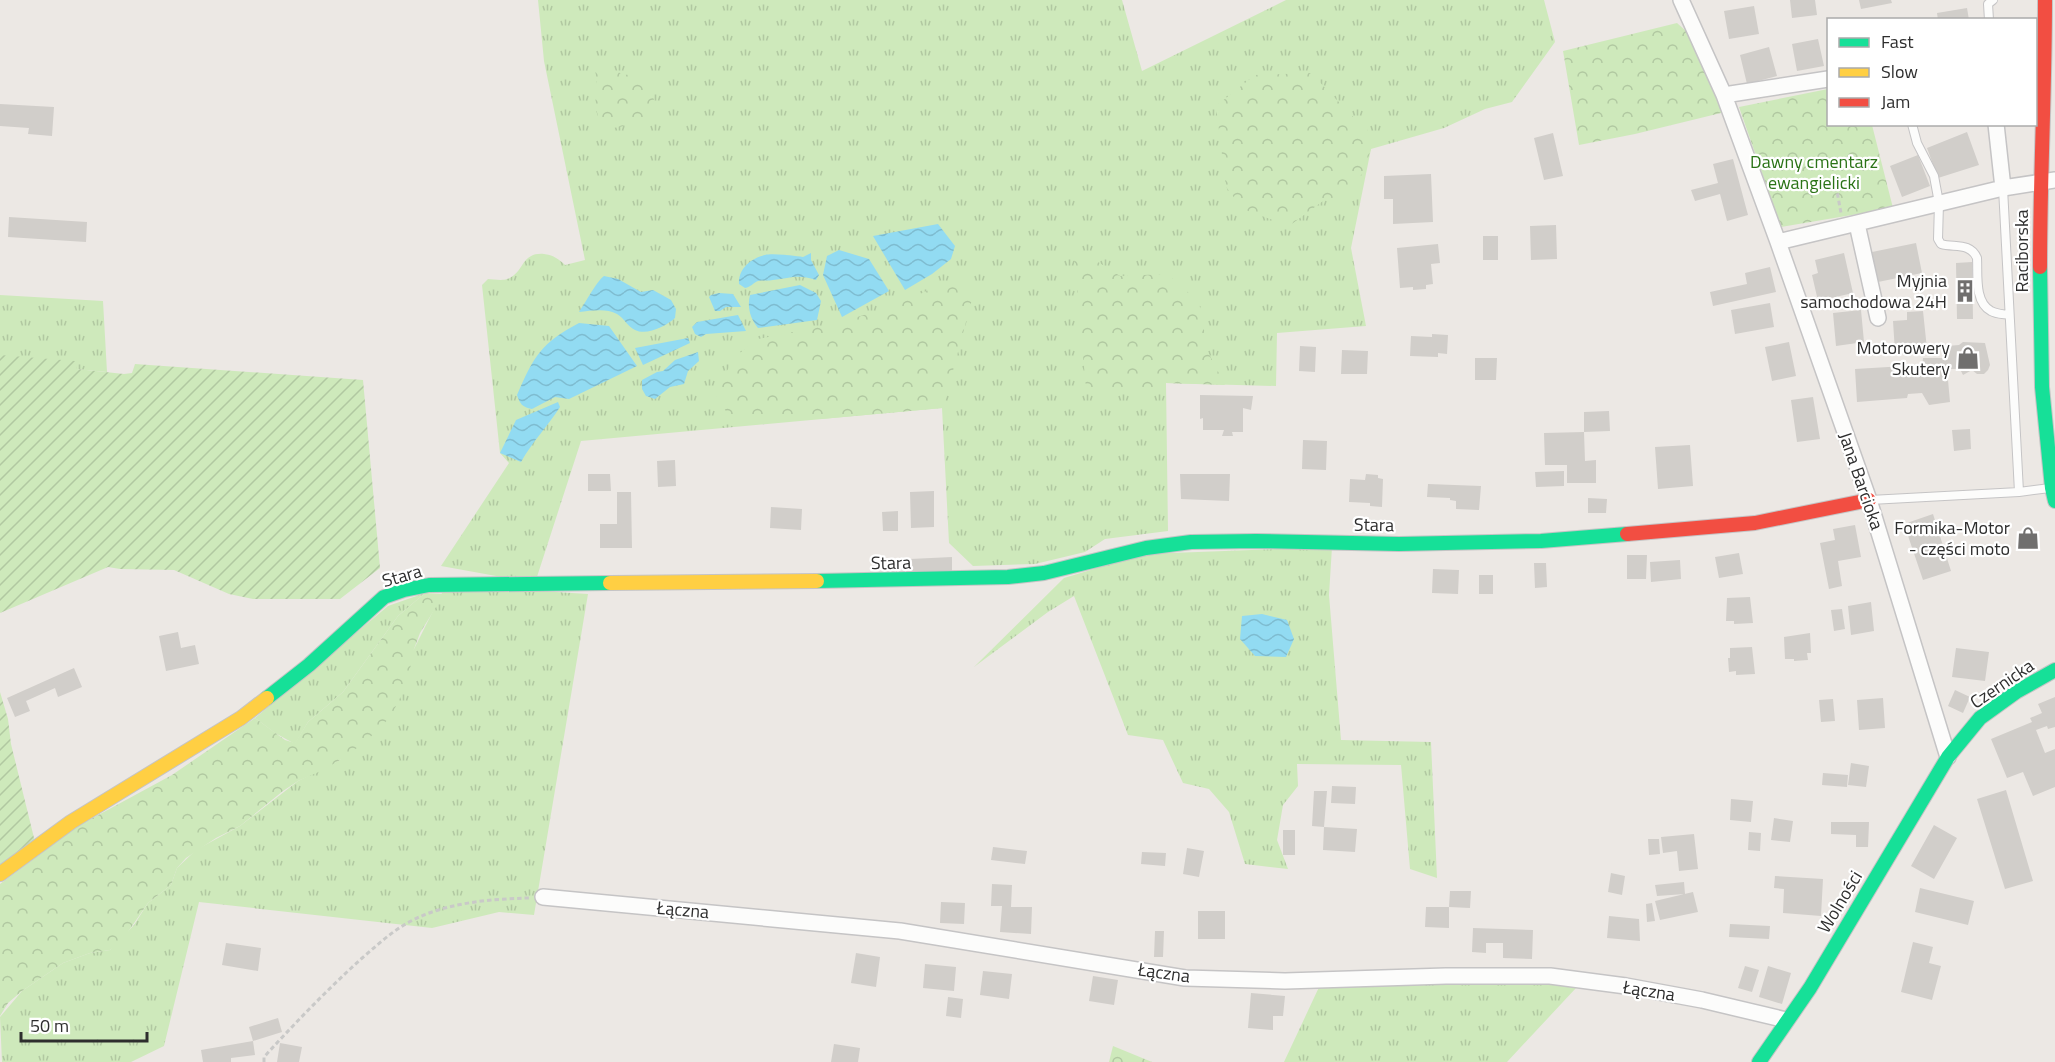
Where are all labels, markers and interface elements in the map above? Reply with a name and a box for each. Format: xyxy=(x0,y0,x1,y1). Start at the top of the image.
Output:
legend xyxy=(1827,18,2037,126)
text: Fast xyxy=(1881,28,1914,55)
text: Slow xyxy=(1881,58,1918,85)
text: Jam xyxy=(1881,88,1910,115)
park label: Dawny cmentarz ewangielicki xyxy=(1750,148,1878,196)
street label: Raciborska xyxy=(2008,209,2035,293)
place label: Myjnia samochodowa 24H xyxy=(1800,267,1947,315)
building icon: Myjnia samochodowa 24H xyxy=(1952,278,1978,304)
place label: Motorowery Skutery xyxy=(1857,334,1950,382)
shop icon: Motorowery Skutery xyxy=(1955,345,1981,371)
street label: Jana Barcioka xyxy=(1832,428,1891,533)
street label: Stara xyxy=(1354,511,1394,538)
place label: Formika-Motor - części moto xyxy=(1894,514,2010,562)
shop icon: Formika-Motor - części moto xyxy=(2015,525,2041,551)
street label: Stara xyxy=(871,549,911,576)
street label: Stara xyxy=(379,557,425,594)
street label: Czernicka xyxy=(1964,652,2039,715)
street label: Wolności xyxy=(1810,865,1869,938)
street label: Łączna xyxy=(655,894,710,925)
street label: Łączna xyxy=(1135,955,1192,990)
street label: Łączna xyxy=(1620,973,1677,1008)
scale bar xyxy=(21,1005,147,1043)
text: 50 m xyxy=(30,1012,69,1039)

